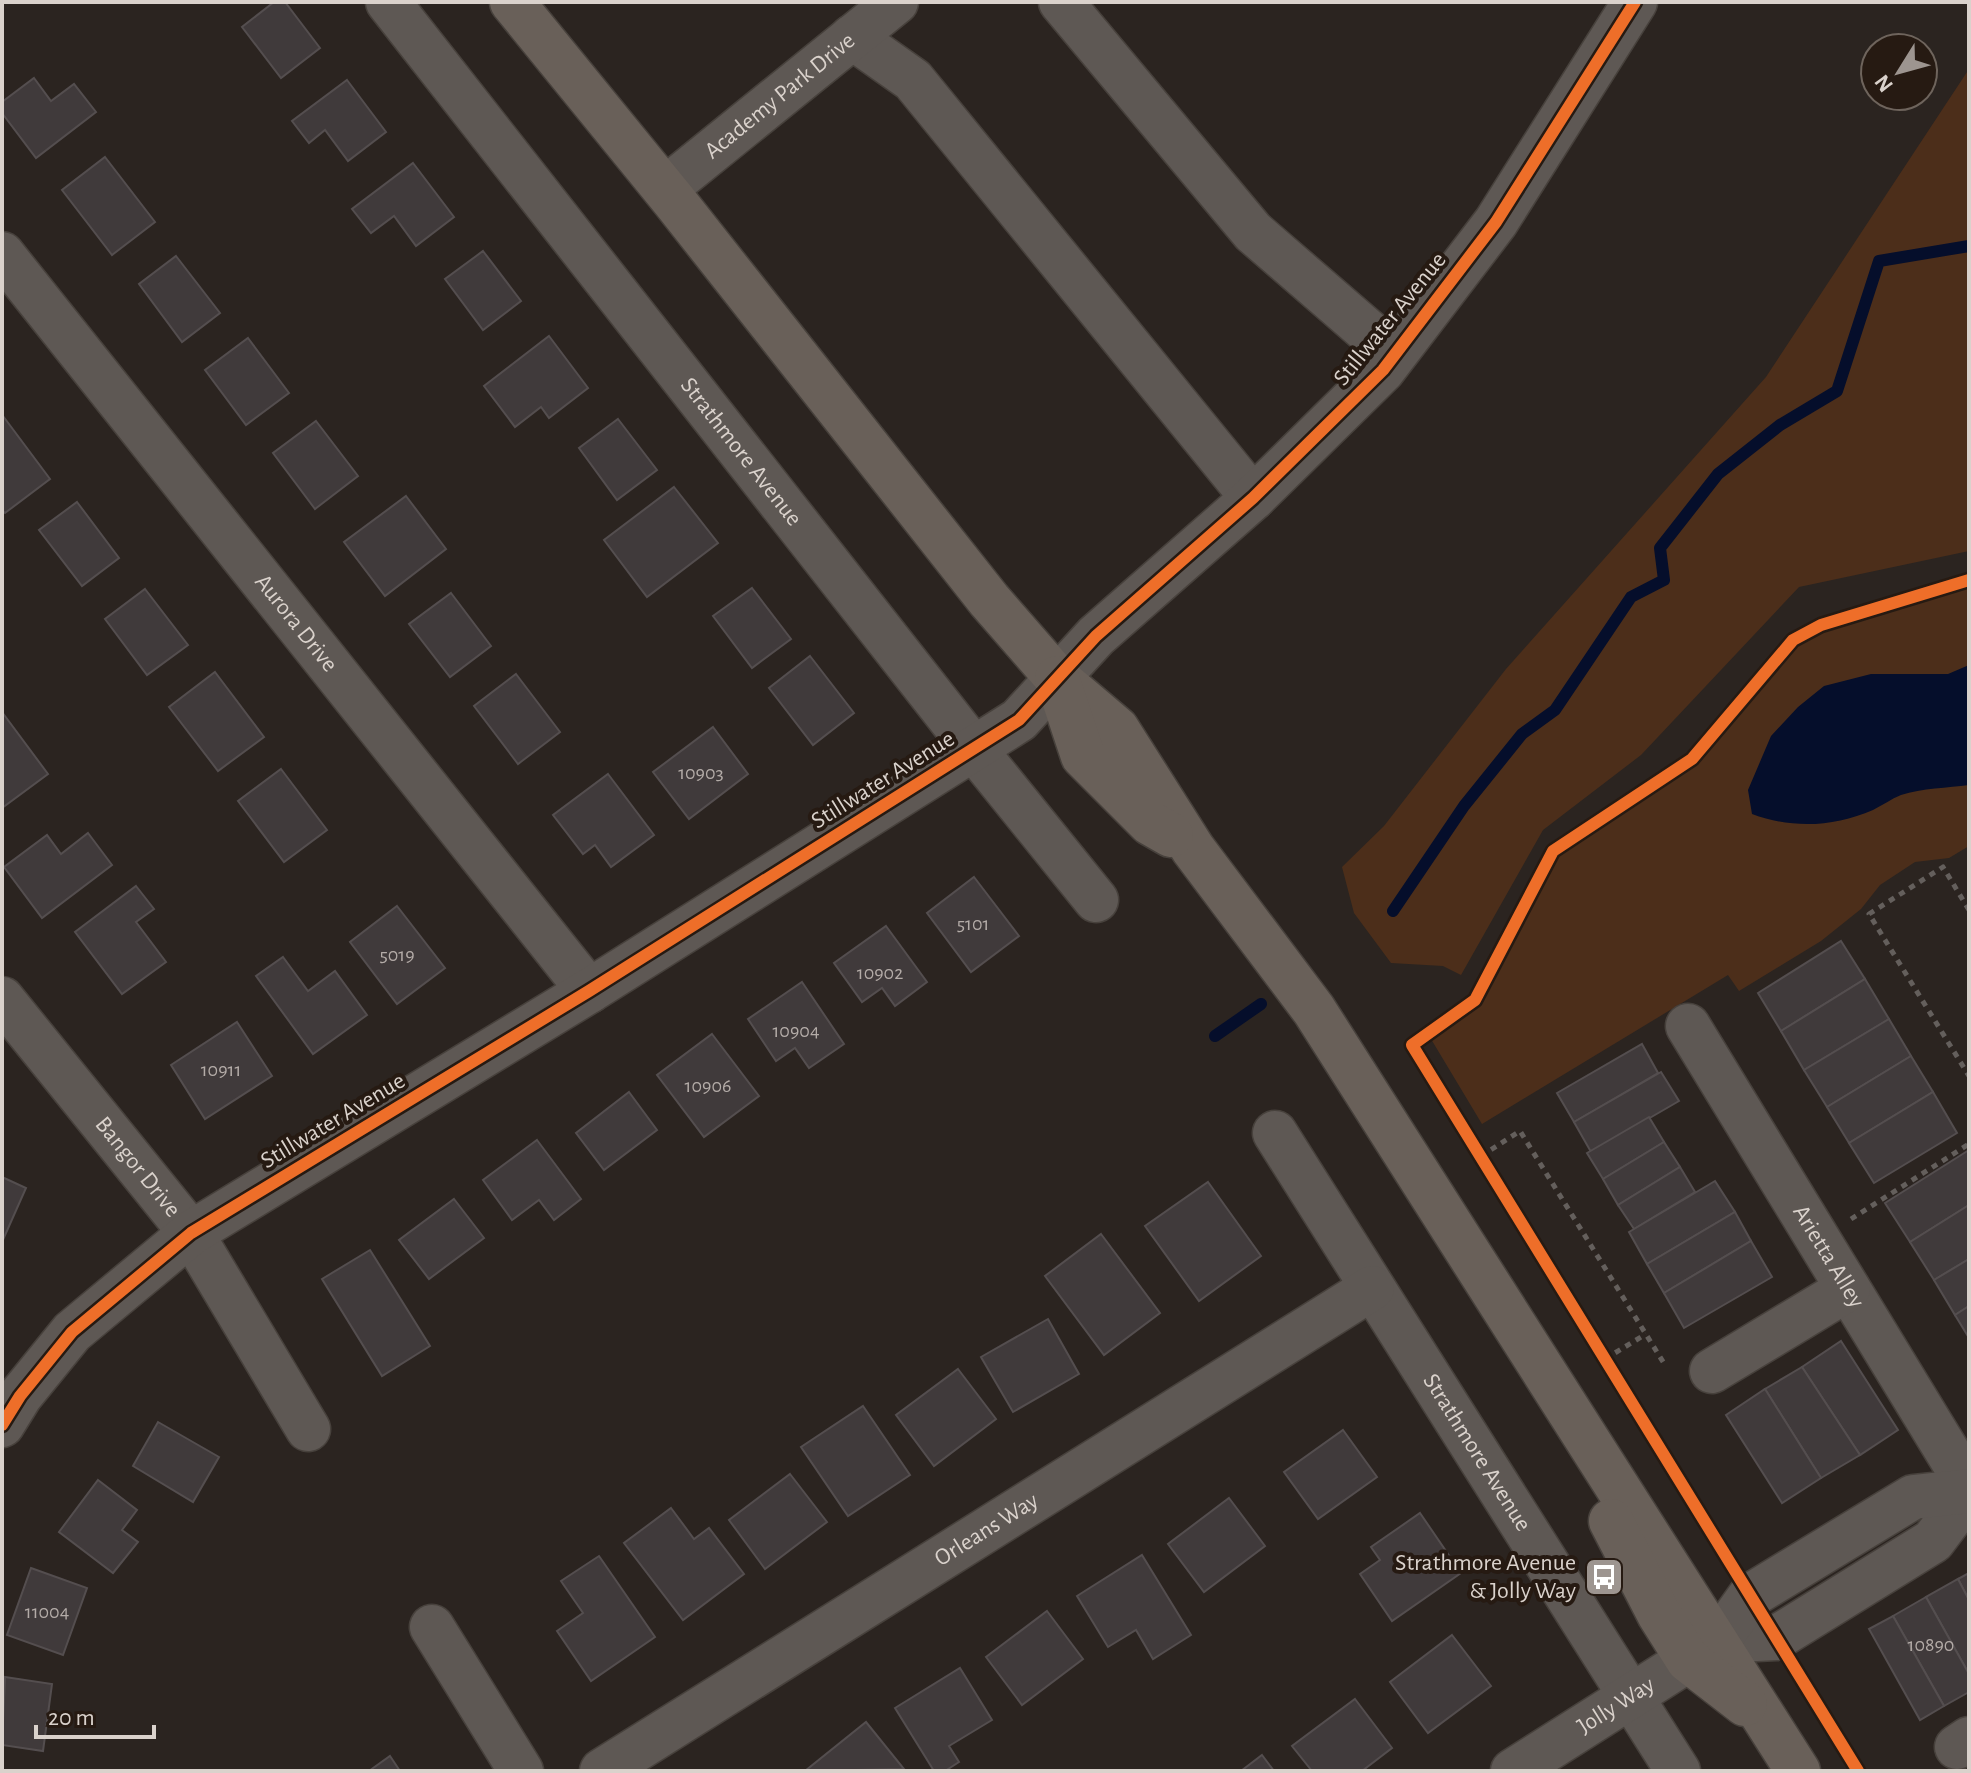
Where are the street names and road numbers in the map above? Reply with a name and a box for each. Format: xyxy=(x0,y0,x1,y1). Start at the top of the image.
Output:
street label: Academy Park Drive xyxy=(700,28,860,164)
street label: Stillwater Avenue xyxy=(1329,248,1451,390)
street label: Strathmore Avenue xyxy=(676,373,806,531)
street label: Aurora Drive xyxy=(250,570,342,677)
street label: Stillwater Avenue xyxy=(807,726,959,834)
street label: Stillwater Avenue xyxy=(257,1069,409,1173)
street label: Bangor Drive xyxy=(90,1112,185,1222)
street label: Arietta Alley xyxy=(1788,1201,1869,1312)
street label: Strathmore Avenue xyxy=(1418,1370,1535,1536)
street label: Orleans Way xyxy=(931,1488,1043,1571)
street label: Jolly Way xyxy=(1573,1673,1659,1739)

